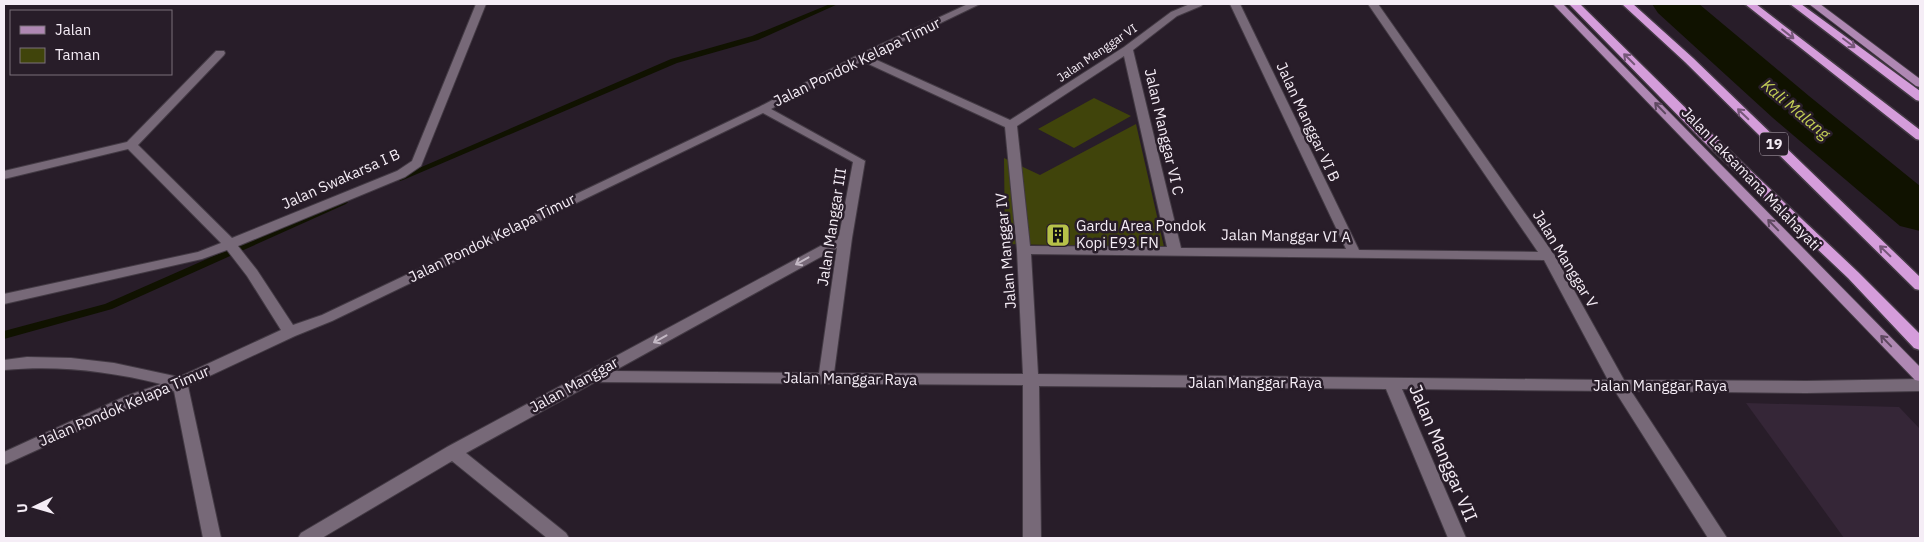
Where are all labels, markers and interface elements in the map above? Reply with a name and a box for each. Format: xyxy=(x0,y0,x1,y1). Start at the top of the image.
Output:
legend xyxy=(10,10,172,75)
street label: Jalan Pondok Kelapa Timur xyxy=(770,13,944,110)
text: Jalan xyxy=(55,20,91,39)
street label: Jalan Manggar VI xyxy=(1054,20,1140,85)
one-way arrow xyxy=(1782,28,1795,39)
one-way arrow xyxy=(1841,38,1855,48)
text: Taman xyxy=(55,45,100,64)
one-way arrow xyxy=(1623,52,1635,65)
street label: Jalan Manggar VI B xyxy=(1272,59,1345,185)
street label: Jalan Manggar VI C xyxy=(1141,67,1188,197)
water label: Kali Malang xyxy=(1758,75,1835,144)
one-way arrow xyxy=(1654,103,1666,115)
street label: Jalan Laksamana Malahayati xyxy=(1678,103,1825,255)
one-way arrow xyxy=(1737,107,1749,120)
road number: 19 xyxy=(1760,132,1788,156)
street label: Jalan Swakarsa I B xyxy=(279,144,403,213)
street label: Jalan Manggar III xyxy=(813,166,850,287)
street label: Jalan Pondok Kelapa Timur xyxy=(405,189,579,286)
street label: Jalan Manggar IV xyxy=(991,192,1020,310)
street label: Jalan Manggar V xyxy=(1529,206,1602,311)
place label: Gardu Area Pondok Kopi E93 FN xyxy=(1076,216,1206,252)
one-way arrow xyxy=(1767,219,1779,231)
building icon: Gardu Area Pondok Kopi E93 FN xyxy=(1045,222,1071,248)
street label: Jalan Manggar VI A xyxy=(1221,225,1351,246)
one-way arrow xyxy=(1879,245,1891,257)
one-way arrow xyxy=(795,256,810,266)
one-way arrow xyxy=(653,334,667,344)
one-way arrow xyxy=(1880,335,1892,348)
street label: Jalan Manggar xyxy=(526,352,622,417)
street label: Jalan Pondok Kelapa Timur xyxy=(36,361,212,450)
street label: Jalan Manggar Raya xyxy=(783,368,917,389)
street label: Jalan Manggar Raya xyxy=(1188,373,1322,392)
street label: Jalan Manggar Raya xyxy=(1593,376,1727,395)
street label: Jalan Manggar VII xyxy=(1404,381,1483,525)
north arrow xyxy=(10,482,60,532)
text: U xyxy=(13,503,31,514)

